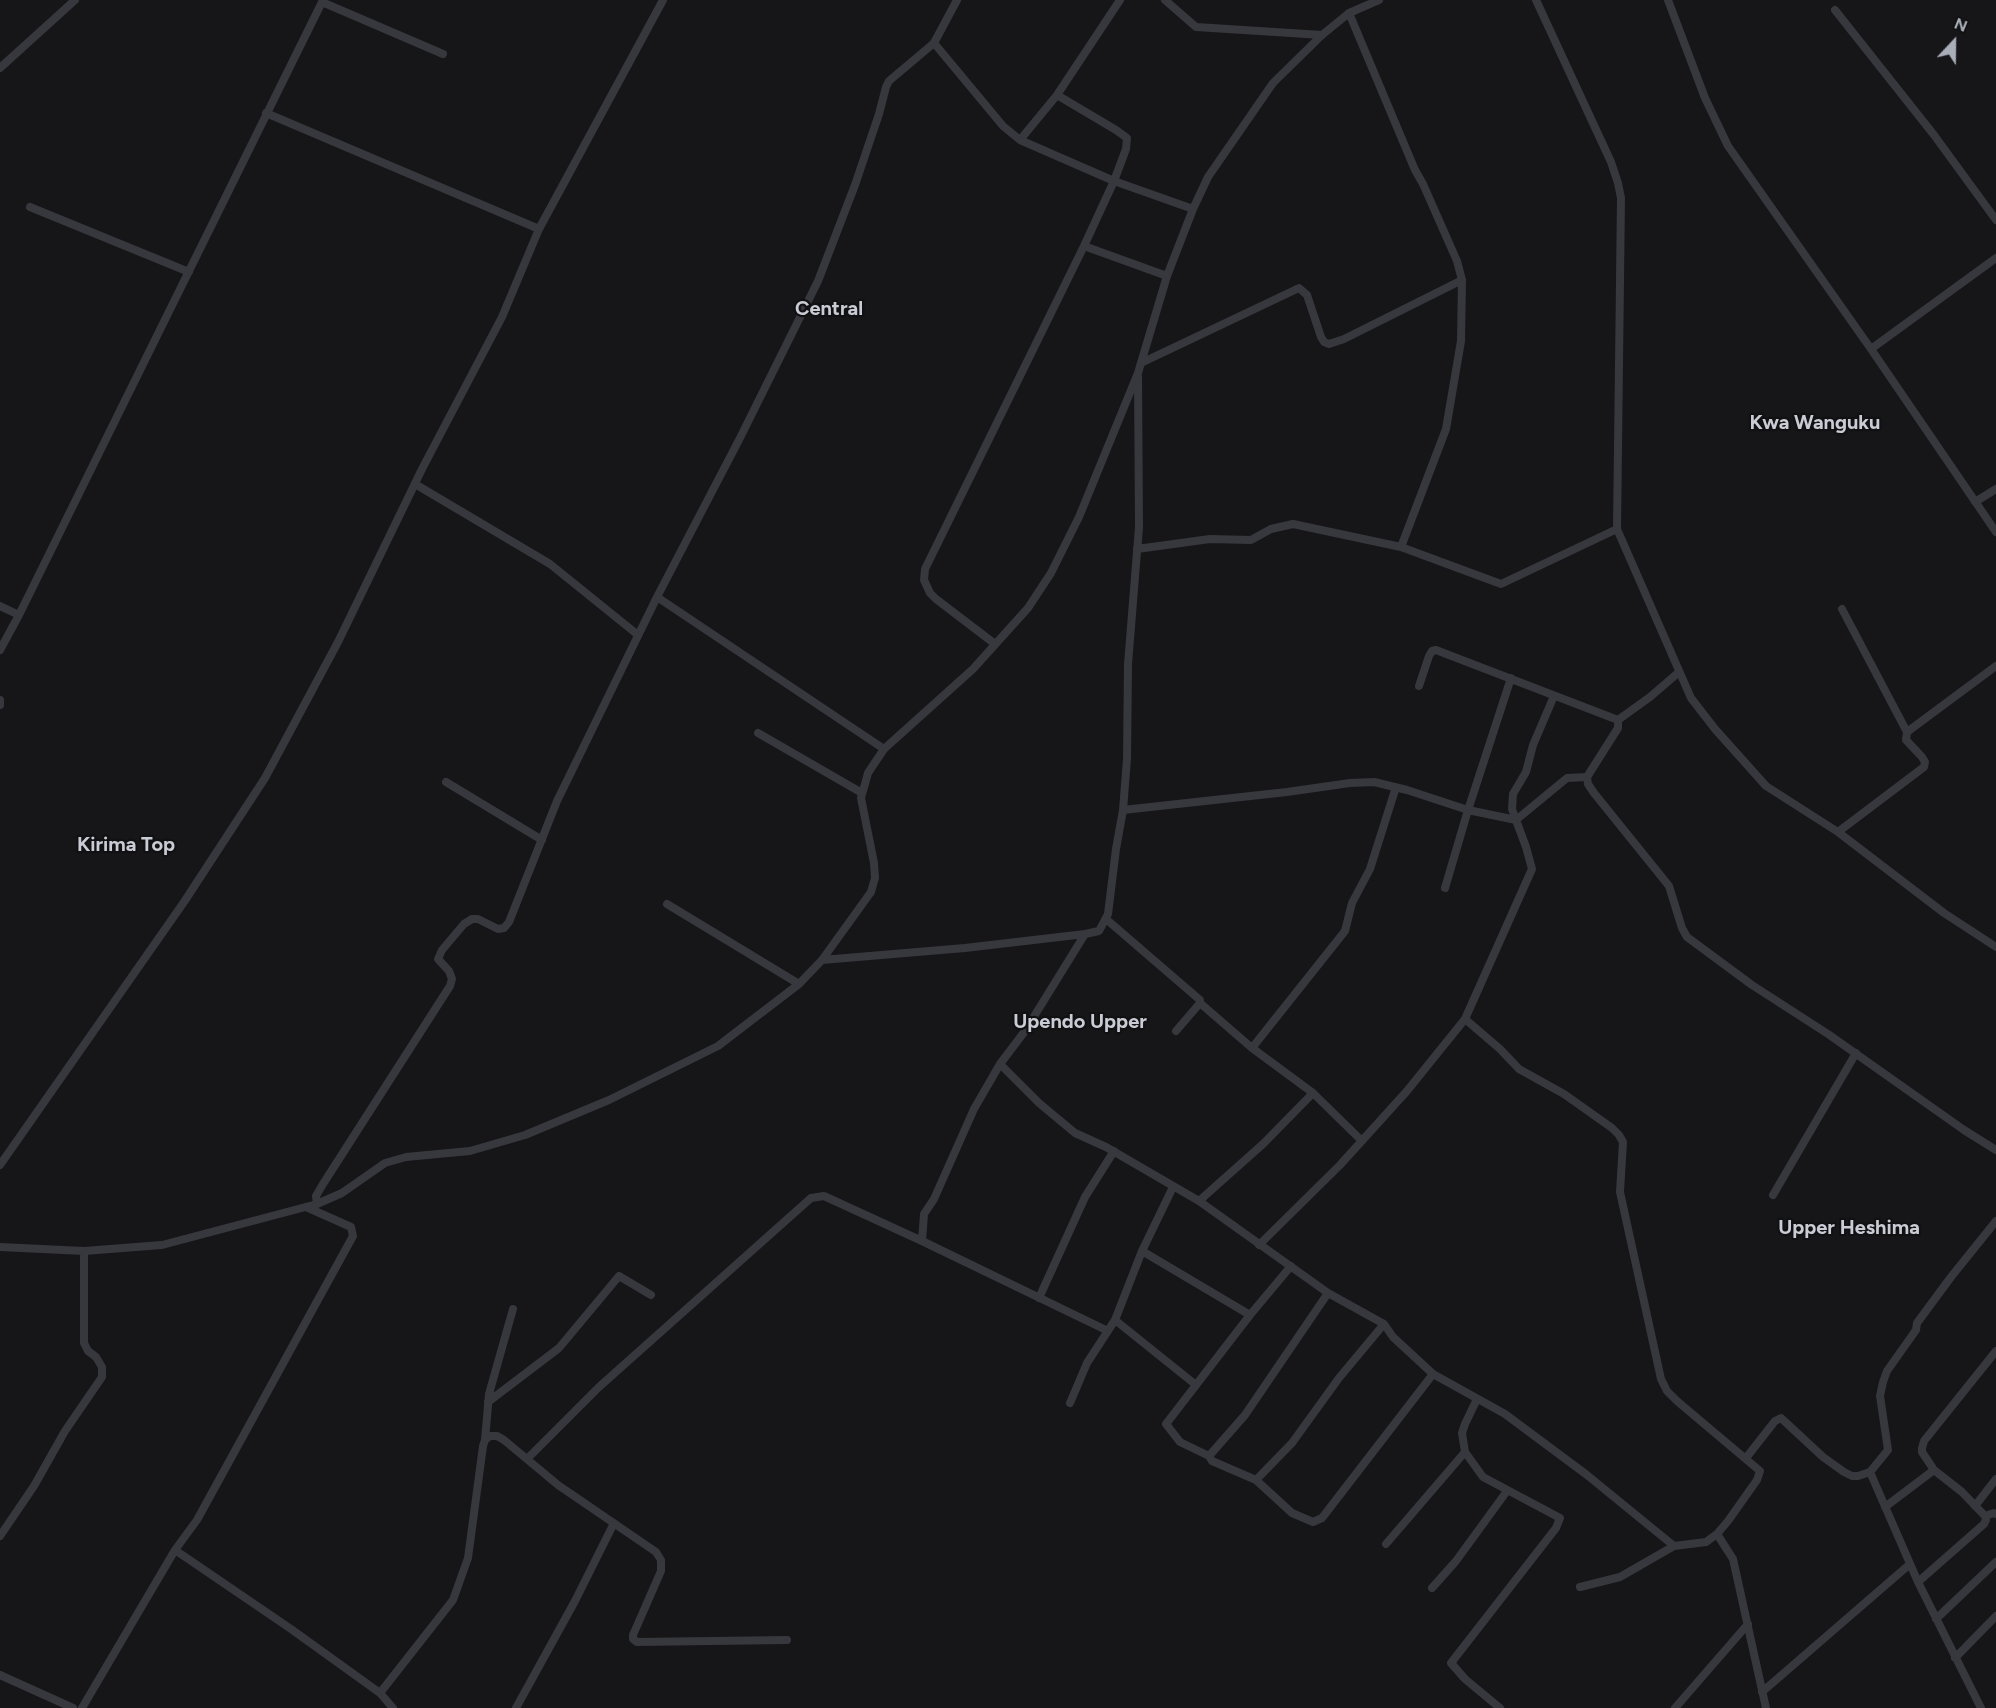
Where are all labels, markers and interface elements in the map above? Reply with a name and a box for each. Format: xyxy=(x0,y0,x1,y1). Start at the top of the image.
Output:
north arrow xyxy=(1924,12,1984,72)
text: N xyxy=(1952,14,1970,36)
district label: Central xyxy=(795,297,863,321)
district label: Kwa Wanguku xyxy=(1750,411,1880,435)
district label: Kirima Top xyxy=(77,833,175,857)
district label: Upendo Upper xyxy=(1013,1010,1147,1034)
district label: Upper Heshima xyxy=(1778,1216,1920,1240)

